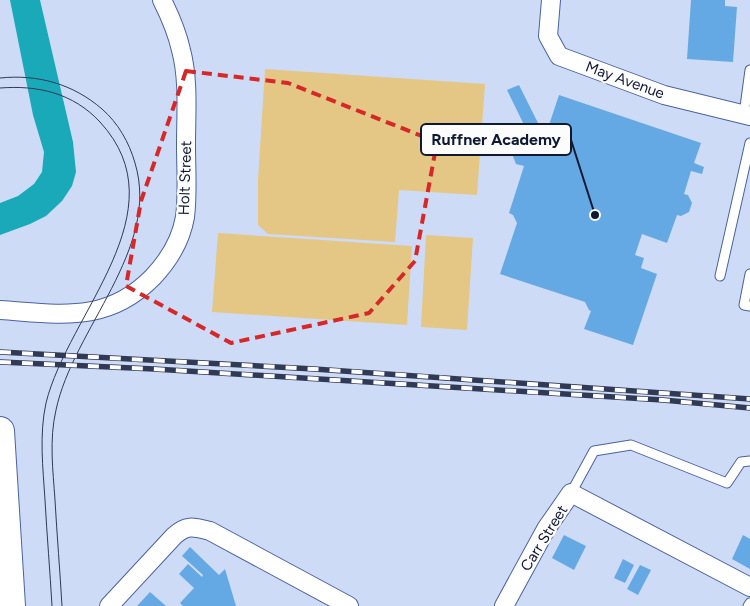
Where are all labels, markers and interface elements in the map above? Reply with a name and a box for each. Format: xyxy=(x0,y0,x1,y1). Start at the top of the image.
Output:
street label: May Avenue xyxy=(583,57,667,103)
callout: Ruffner Academy xyxy=(421,124,571,155)
text: Ruffner Academy xyxy=(431,130,562,149)
street label: Holt Street xyxy=(175,140,195,216)
street label: Carr Street xyxy=(517,501,571,574)

